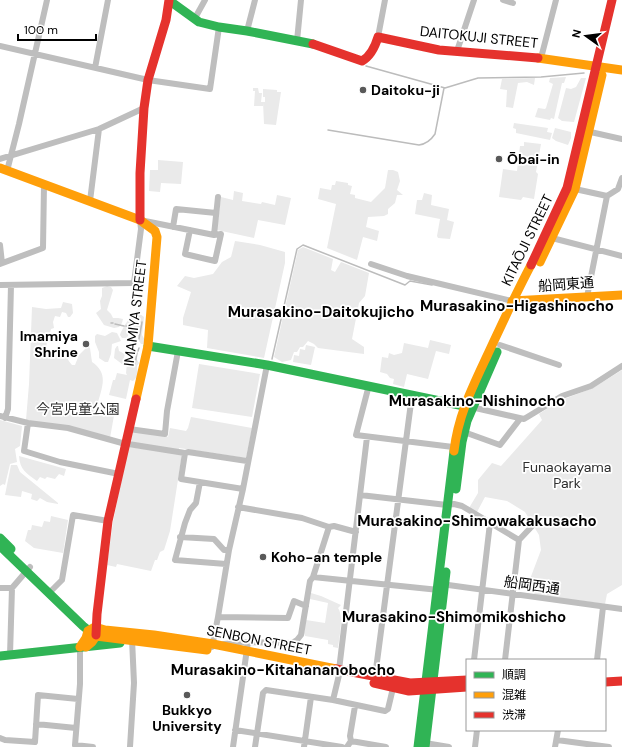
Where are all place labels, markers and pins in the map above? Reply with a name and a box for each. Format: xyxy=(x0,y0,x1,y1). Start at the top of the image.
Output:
place label: Daitoku-ji xyxy=(371,81,440,99)
marker: Daitoku-ji xyxy=(358,85,368,95)
place label: Ōbai-in xyxy=(507,150,560,168)
marker: Ōbai-in xyxy=(494,154,504,164)
place label: Imamiya Shrine xyxy=(20,327,78,361)
marker: Imamiya Shrine xyxy=(81,339,91,349)
place label: Koho-an temple xyxy=(271,548,382,566)
marker: Koho-an temple xyxy=(258,552,268,562)
marker: Bukkyo University xyxy=(182,690,192,700)
place label: Bukkyo University xyxy=(152,701,222,735)

